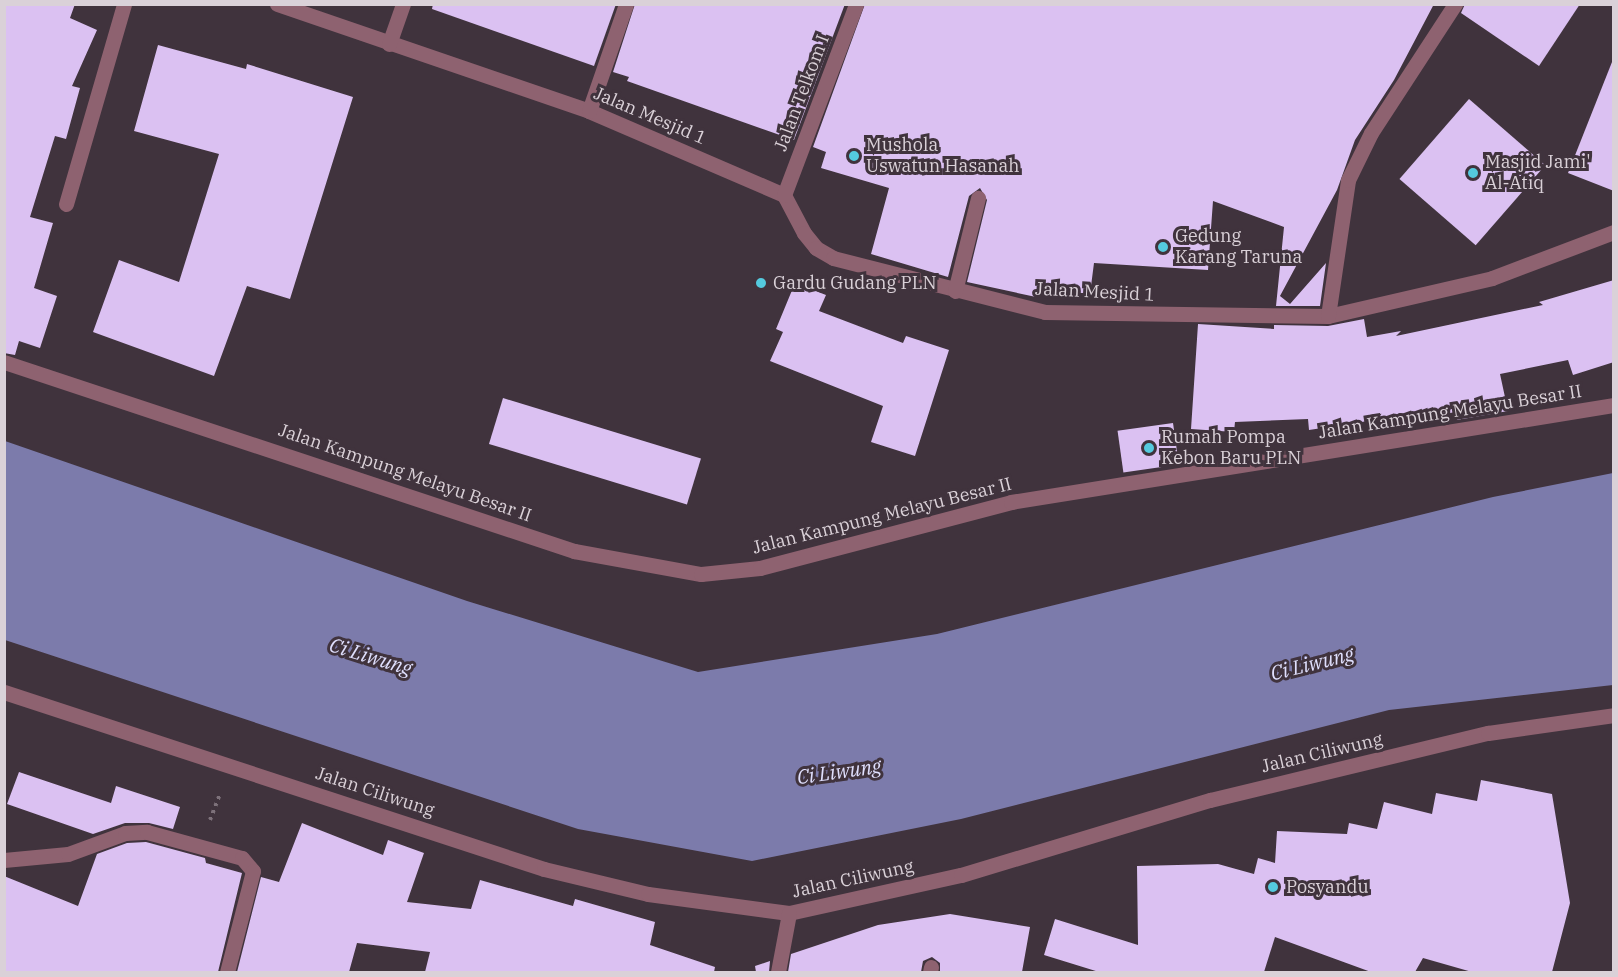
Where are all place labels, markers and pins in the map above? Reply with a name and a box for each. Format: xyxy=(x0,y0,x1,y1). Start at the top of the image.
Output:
place label: Mushola Uswatun Hasanah xyxy=(866,135,1020,178)
marker: Mushola Uswatun Hasanah xyxy=(847,149,861,163)
place label: Masjid Jami' Al-Atiq xyxy=(1485,152,1591,195)
marker: Masjid Jami' Al-Atiq xyxy=(1466,166,1480,180)
place label: Gedung Karang Taruna xyxy=(1175,226,1302,268)
marker: Gedung Karang Taruna xyxy=(1156,240,1170,254)
place label: Gardu Gudang PLN xyxy=(773,272,937,294)
marker: Gardu Gudang PLN xyxy=(754,276,768,290)
place label: Rumah Pompa Kebon Baru PLN xyxy=(1161,427,1301,470)
marker: Rumah Pompa Kebon Baru PLN xyxy=(1142,441,1156,455)
place label: Posyandu xyxy=(1286,876,1369,898)
marker: Posyandu xyxy=(1264,878,1282,896)

